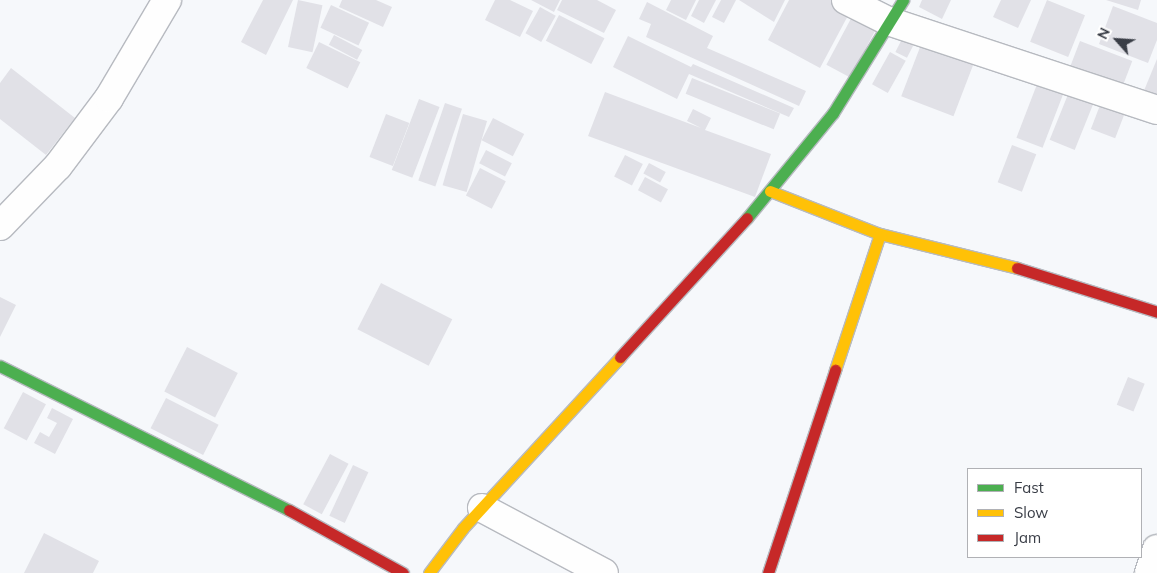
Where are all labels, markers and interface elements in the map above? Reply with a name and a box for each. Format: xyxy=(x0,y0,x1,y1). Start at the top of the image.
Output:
north arrow xyxy=(1092,15,1142,65)
text: N xyxy=(1093,25,1114,42)
legend xyxy=(967,468,1142,558)
text: Fast xyxy=(1014,478,1044,497)
text: Slow xyxy=(1014,503,1048,522)
text: Jam xyxy=(1014,528,1041,547)

